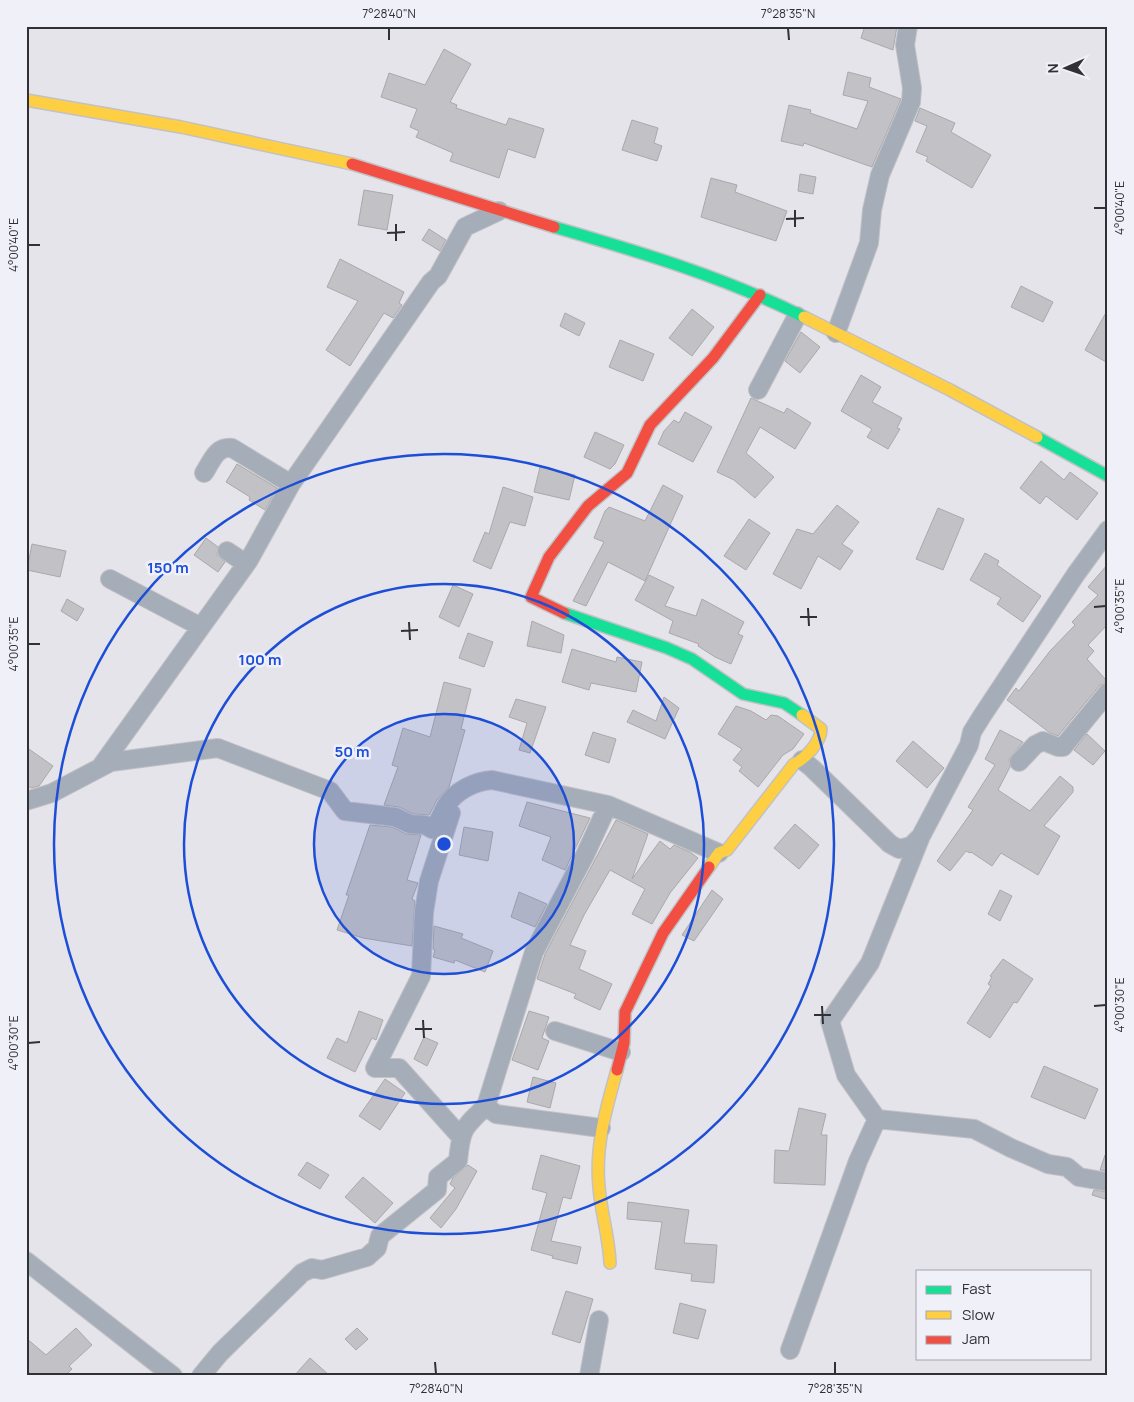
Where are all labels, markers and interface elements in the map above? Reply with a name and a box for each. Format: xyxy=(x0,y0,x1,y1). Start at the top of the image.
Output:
text: 7°28'40"N xyxy=(362,5,416,22)
text: 7°28'35"N xyxy=(761,5,815,22)
north arrow xyxy=(1042,42,1092,92)
text: N xyxy=(1043,63,1062,74)
text: 4°00'40"E xyxy=(1111,181,1128,235)
text: 4°00'40"E xyxy=(5,218,22,272)
text: 150 m xyxy=(147,557,189,578)
text: 4°00'35"E xyxy=(1111,578,1128,633)
text: 4°00'35"E xyxy=(5,616,22,671)
text: 100 m xyxy=(239,649,281,670)
text: 50 m xyxy=(334,741,370,762)
centre of rings xyxy=(435,835,453,853)
text: 4°00'30"E xyxy=(1111,977,1128,1033)
text: 4°00'30"E xyxy=(5,1015,22,1071)
legend xyxy=(916,1270,1092,1360)
text: Fast xyxy=(962,1278,991,1299)
text: Slow xyxy=(962,1304,995,1325)
text: Jam xyxy=(962,1328,990,1349)
text: 7°28'40"N xyxy=(409,1380,463,1397)
text: 7°28'35"N xyxy=(808,1380,862,1397)

